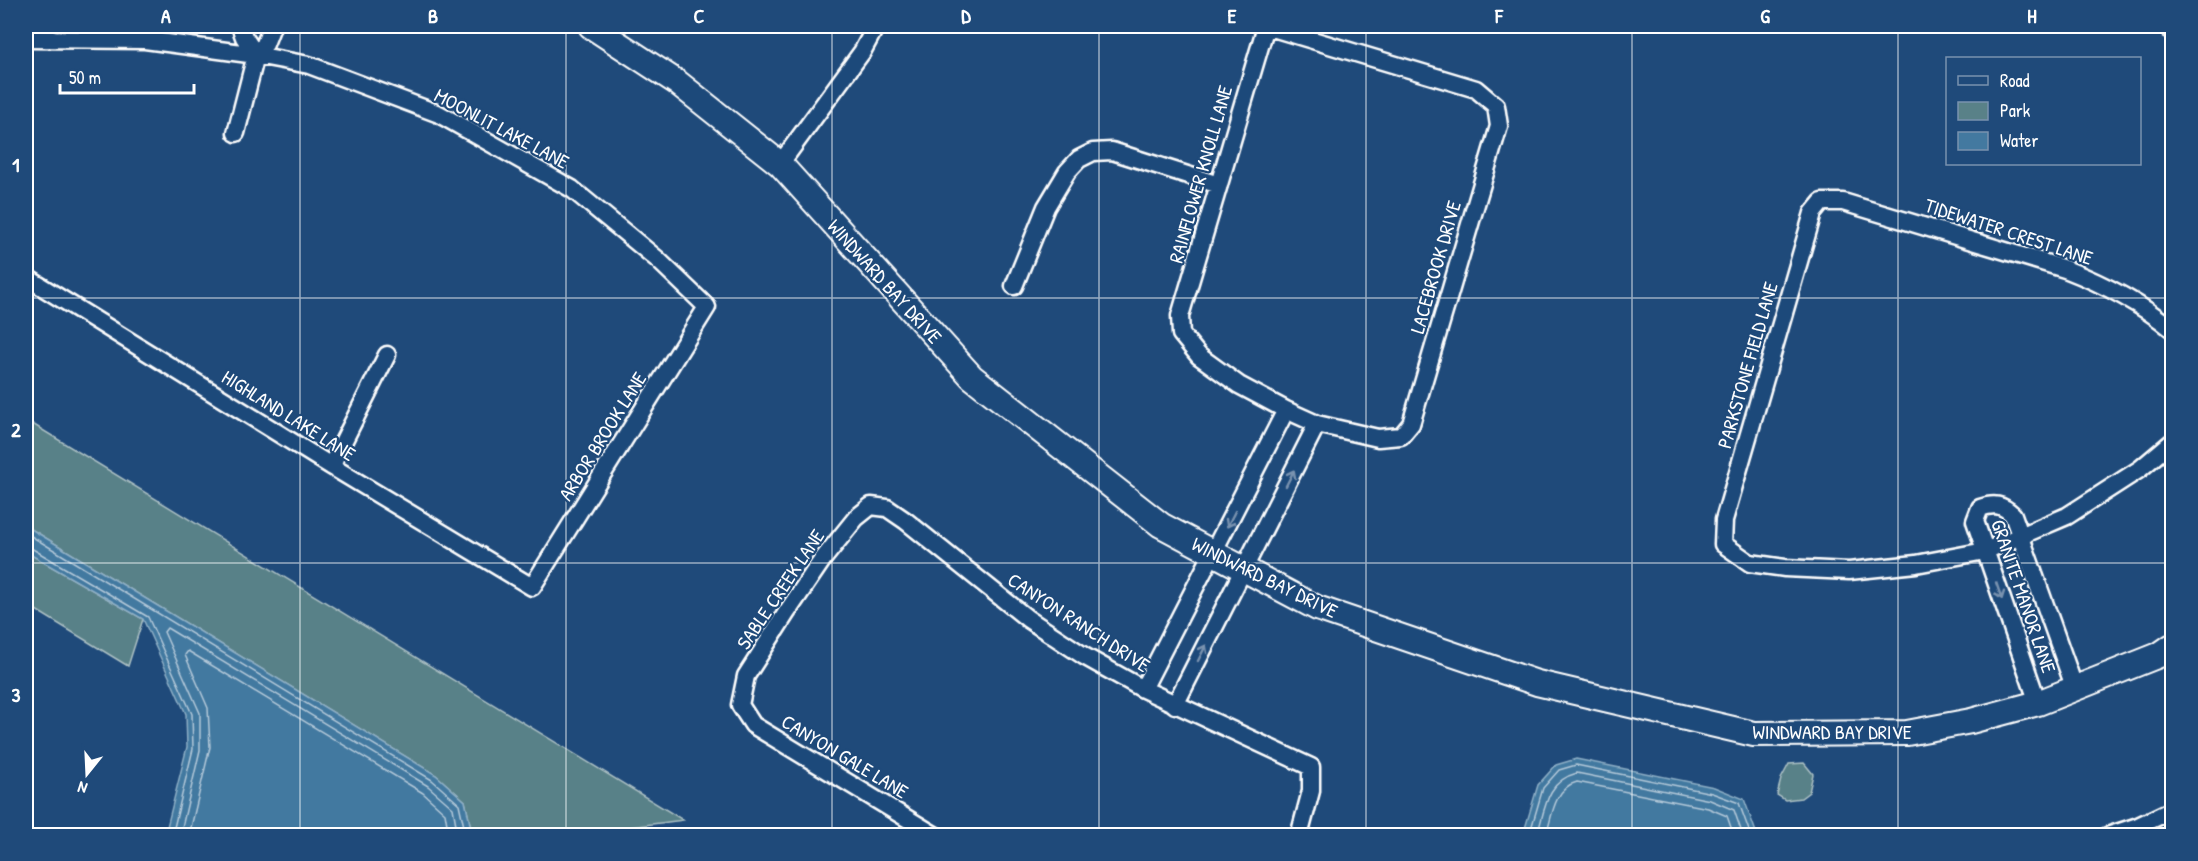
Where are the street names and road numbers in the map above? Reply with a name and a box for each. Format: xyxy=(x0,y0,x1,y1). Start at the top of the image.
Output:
street label: MOONLIT LAKE LANE xyxy=(430,81,574,175)
street label: RAINFLOWER KNOLL LANE xyxy=(1162,82,1238,266)
street label: TIDEWATER CREST LANE xyxy=(1922,191,2097,271)
street label: LACEBROOK DRIVE xyxy=(1403,197,1467,337)
street label: WINDWARD BAY DRIVE xyxy=(822,213,948,349)
street label: PARKSTONE FIELD LANE xyxy=(1710,278,1784,451)
street label: HIGHLAND LAKE LANE xyxy=(217,363,361,467)
street label: ARBOR BROOK LANE xyxy=(552,366,652,505)
street label: GRANITE MANOR LANE xyxy=(1985,516,2063,676)
street label: SABLE CREEK LANE xyxy=(730,524,830,654)
street label: WINDWARD BAY DRIVE xyxy=(1188,530,1343,624)
street label: CANYON RANCH DRIVE xyxy=(1003,566,1155,678)
street label: CANYON GALE LANE xyxy=(777,707,914,805)
street label: WINDWARD BAY DRIVE xyxy=(1752,718,1912,745)

